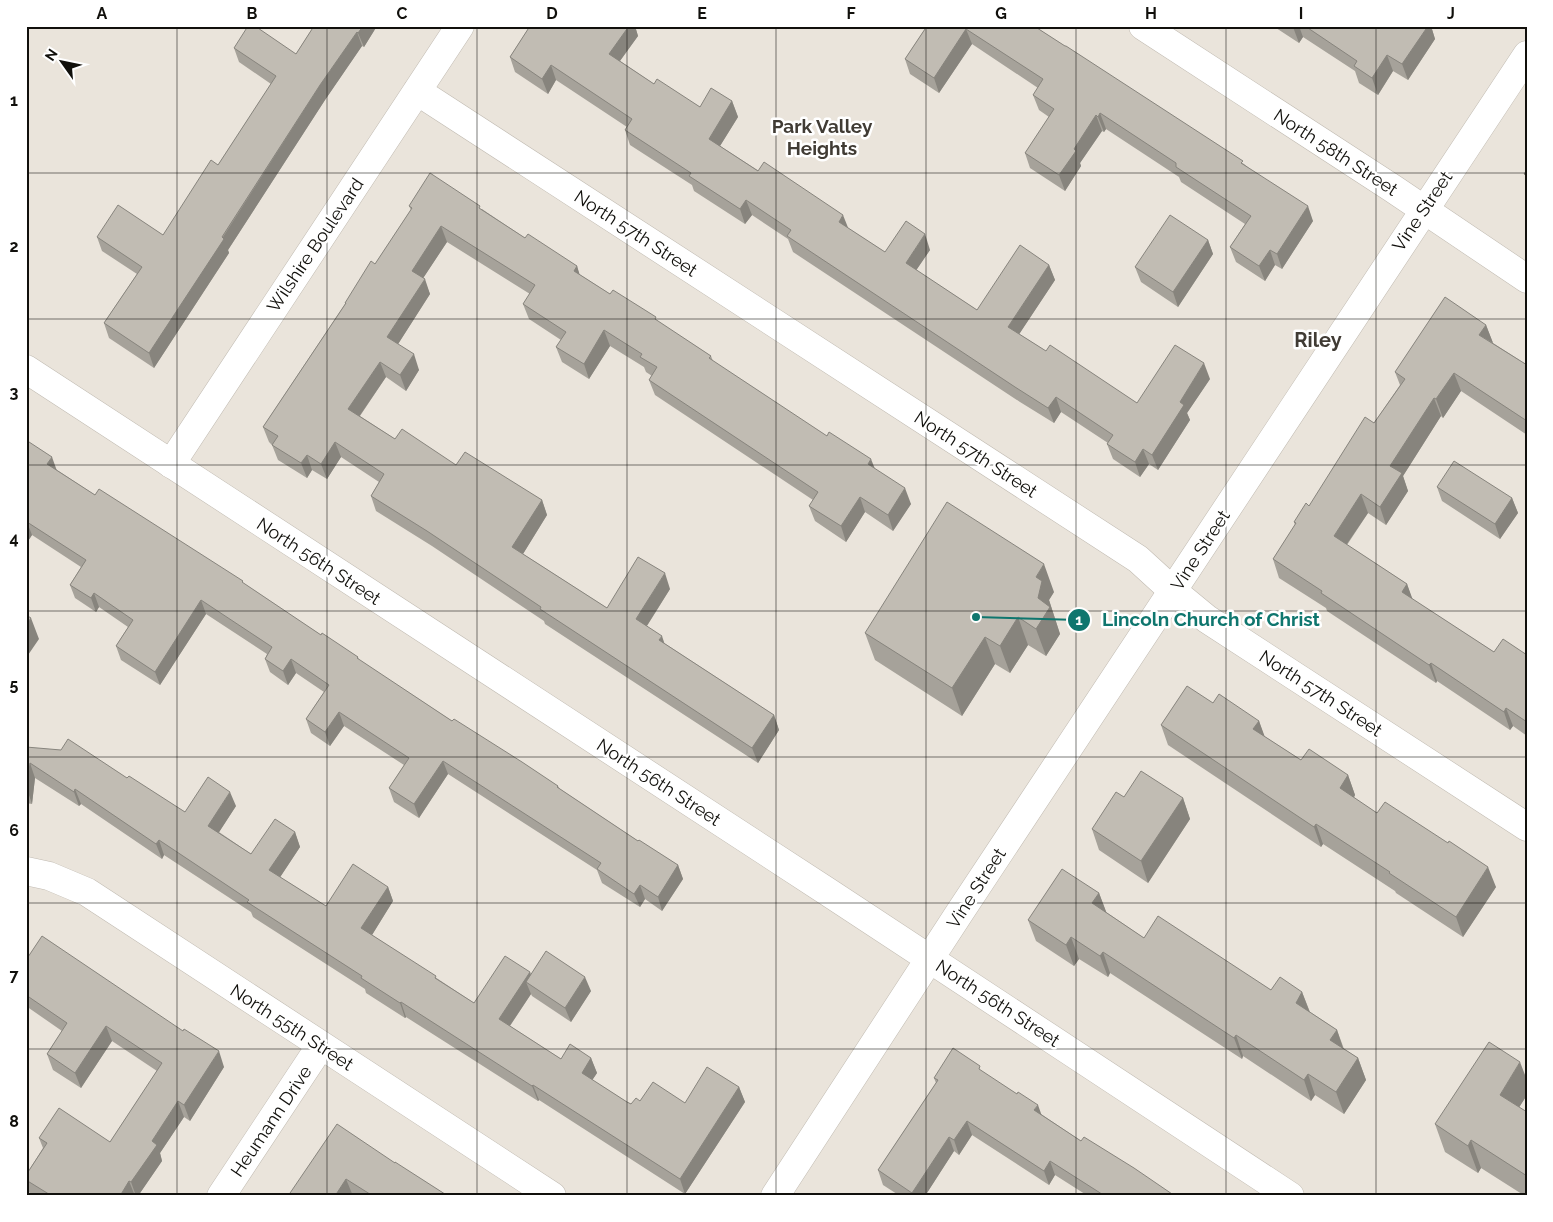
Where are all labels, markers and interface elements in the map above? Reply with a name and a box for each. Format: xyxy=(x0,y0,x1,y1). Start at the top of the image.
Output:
text: A xyxy=(97,4,108,23)
text: B xyxy=(247,4,258,23)
text: C xyxy=(397,4,408,23)
text: D xyxy=(546,4,558,23)
text: E xyxy=(697,4,707,23)
text: F xyxy=(846,4,856,23)
text: G xyxy=(995,4,1007,23)
text: H xyxy=(1145,4,1157,23)
text: I xyxy=(1299,4,1303,23)
text: J xyxy=(1447,4,1455,23)
north arrow xyxy=(38,38,88,88)
text: N xyxy=(41,46,61,64)
text: 1 xyxy=(10,91,18,110)
street label: North 58th Street xyxy=(1270,104,1402,200)
district label: Park Valley Heights xyxy=(772,115,873,159)
street label: Vine Street xyxy=(1388,167,1456,255)
street label: Wilshire Boulevard xyxy=(262,174,368,316)
street label: North 57th Street xyxy=(571,185,701,281)
text: 2 xyxy=(9,237,19,256)
district label: Riley xyxy=(1294,328,1342,352)
text: 3 xyxy=(10,383,19,402)
street label: North 57th Street xyxy=(911,406,1041,502)
street label: Vine Street xyxy=(1166,506,1234,594)
street label: North 56th Street xyxy=(253,513,385,609)
text: 4 xyxy=(9,529,19,548)
callout: Lincoln Church of Christ xyxy=(1067,603,1330,637)
text: Lincoln Church of Christ xyxy=(1102,608,1321,630)
text: 1 xyxy=(1075,611,1083,629)
street label: North 57th Street xyxy=(1256,645,1386,741)
text: 5 xyxy=(10,675,19,694)
street label: North 56th Street xyxy=(593,734,725,830)
text: 6 xyxy=(9,821,19,840)
street label: Vine Street xyxy=(942,844,1010,932)
street label: North 56th Street xyxy=(932,955,1064,1051)
text: 7 xyxy=(10,966,19,985)
street label: North 55th Street xyxy=(227,979,357,1075)
street label: Heumann Drive xyxy=(226,1061,316,1180)
text: 8 xyxy=(9,1112,19,1131)

